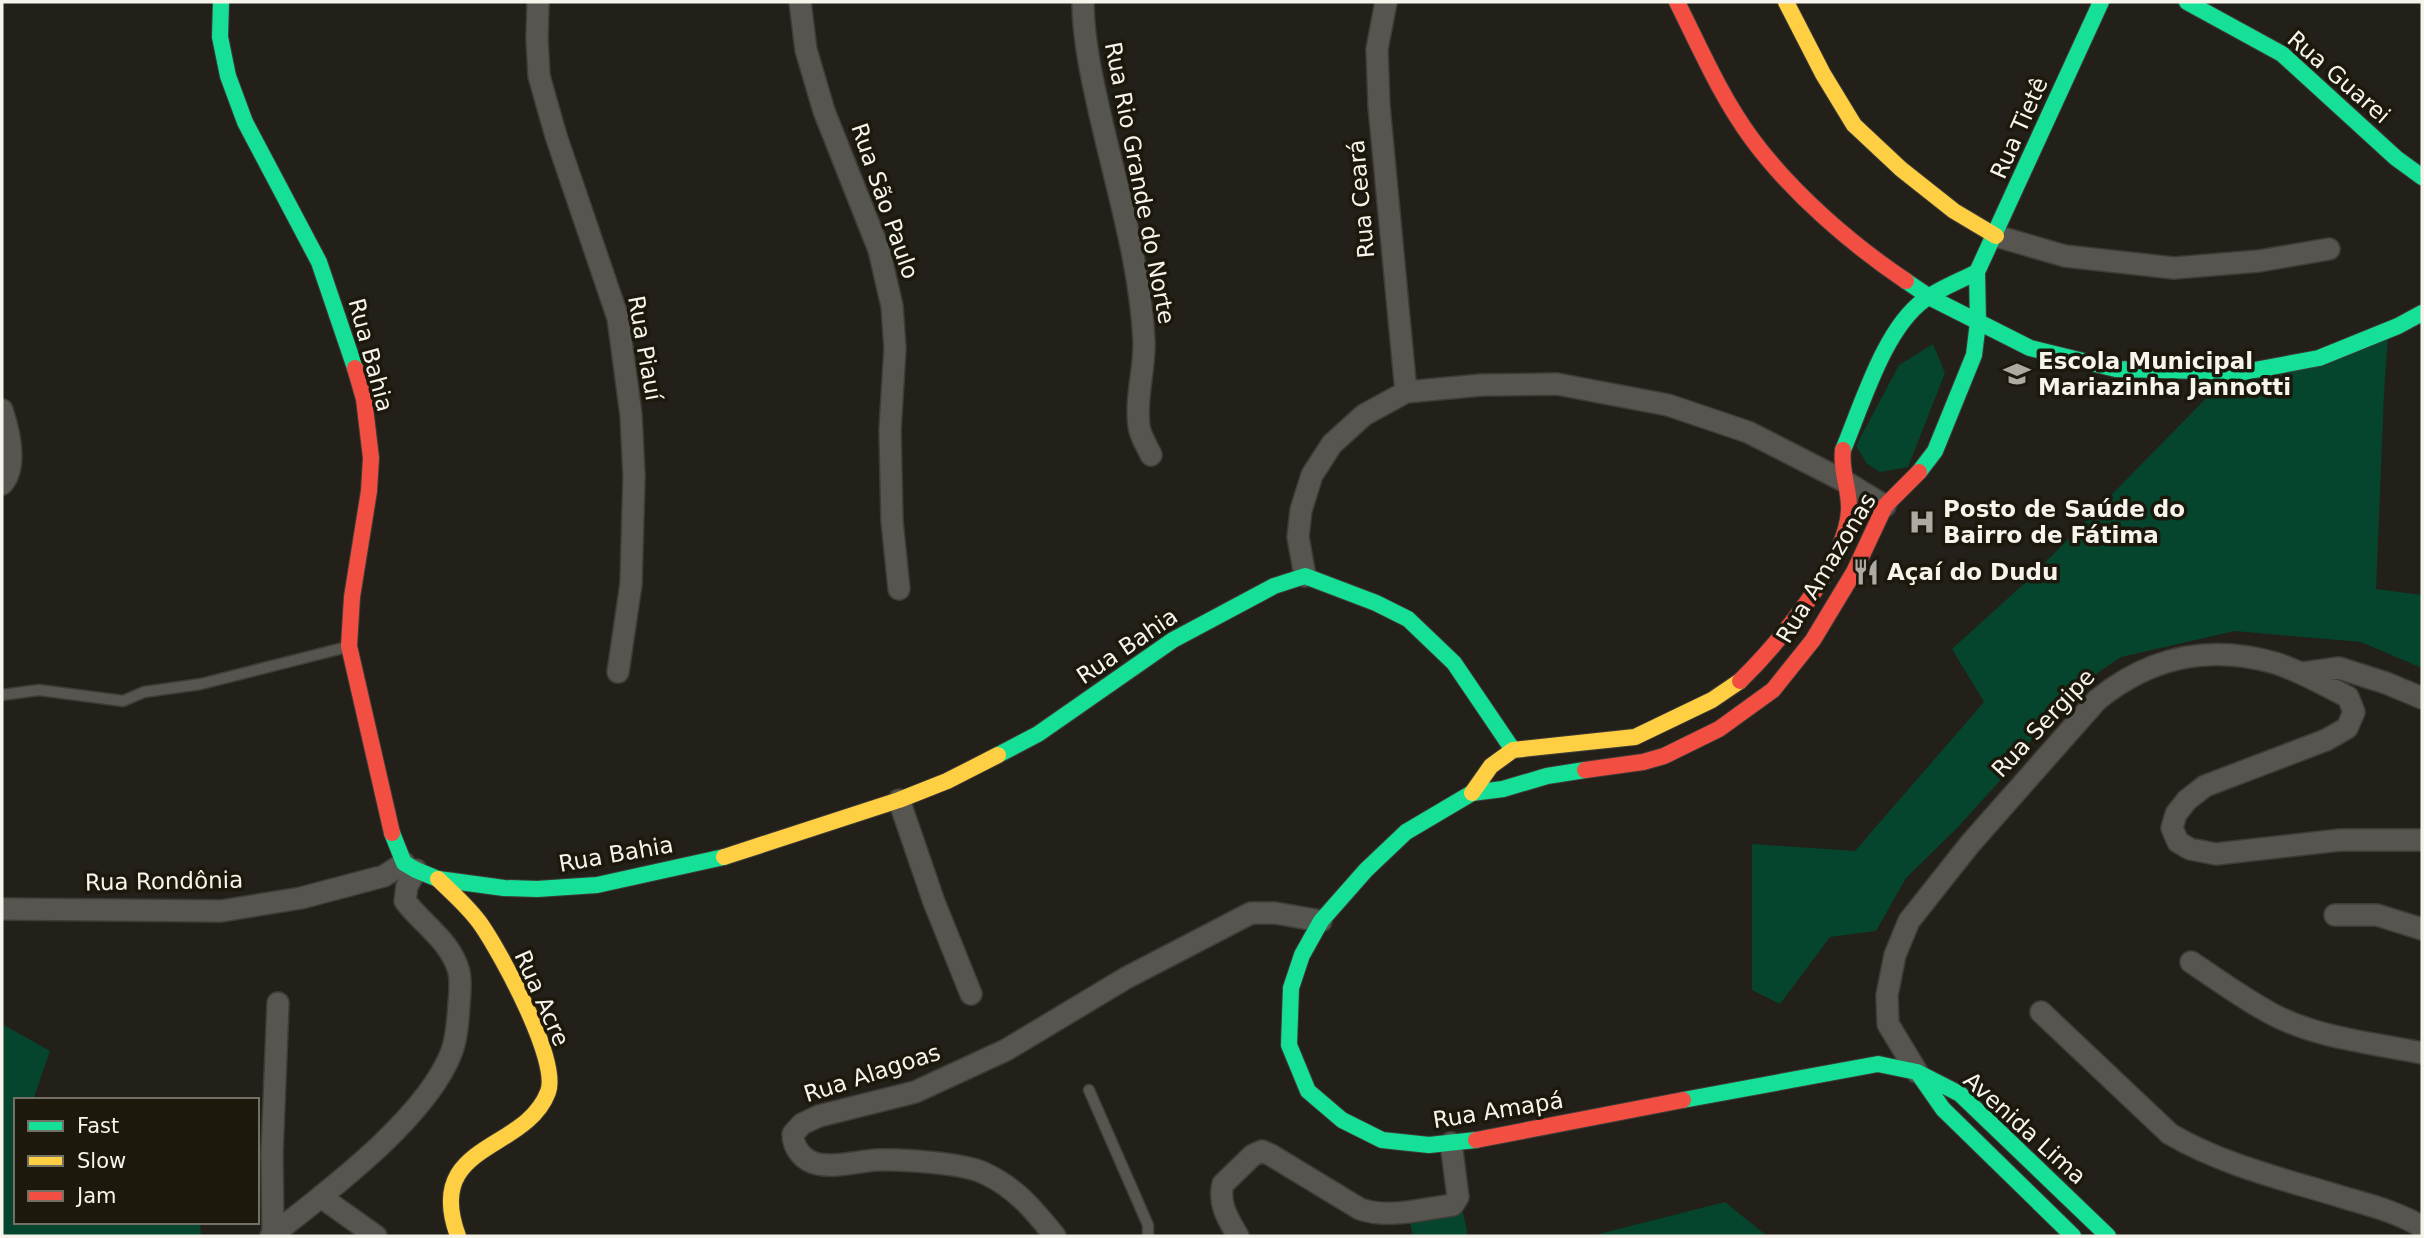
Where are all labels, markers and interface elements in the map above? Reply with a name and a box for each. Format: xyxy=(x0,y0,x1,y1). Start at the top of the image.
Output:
street label: Rua Guarei xyxy=(2283,26,2395,128)
street label: Rua Rio Grande do Norte xyxy=(1100,40,1180,326)
street label: Rua Tietê xyxy=(1985,73,2053,183)
street label: Rua São Paulo xyxy=(846,120,924,282)
street label: Rua Ceará xyxy=(1343,139,1379,259)
street label: Rua Piauí xyxy=(623,294,667,403)
street label: Rua Bahia xyxy=(343,296,399,414)
place label: Escola Municipal Mariazinha Jannotti xyxy=(2038,348,2291,400)
school or university icon: Escola Municipal Mariazinha Jannotti xyxy=(2002,359,2032,389)
street label: Rua Amazonas xyxy=(1771,488,1881,648)
place label: Posto de Saúde do Bairro de Fátima xyxy=(1943,496,2185,548)
hospital icon: Posto de Saúde do Bairro de Fátima xyxy=(1907,507,1937,537)
restaurant icon: Açaí do Dudu xyxy=(1851,557,1881,587)
place label: Açaí do Dudu xyxy=(1887,559,2058,585)
street label: Rua Bahia xyxy=(1072,603,1182,689)
street label: Rua Sergipe xyxy=(1986,663,2100,783)
street label: Rua Bahia xyxy=(557,831,675,877)
street label: Rua Rondônia xyxy=(85,867,243,895)
street label: Rua Acre xyxy=(509,946,575,1050)
street label: Rua Alagoas xyxy=(801,1039,943,1107)
street label: Avenida Lima xyxy=(1959,1067,2091,1189)
street label: Rua Amapá xyxy=(1431,1087,1565,1133)
legend xyxy=(14,1098,259,1224)
text: Fast xyxy=(77,1114,119,1138)
text: Slow xyxy=(77,1149,126,1173)
text: Jam xyxy=(75,1184,117,1208)

